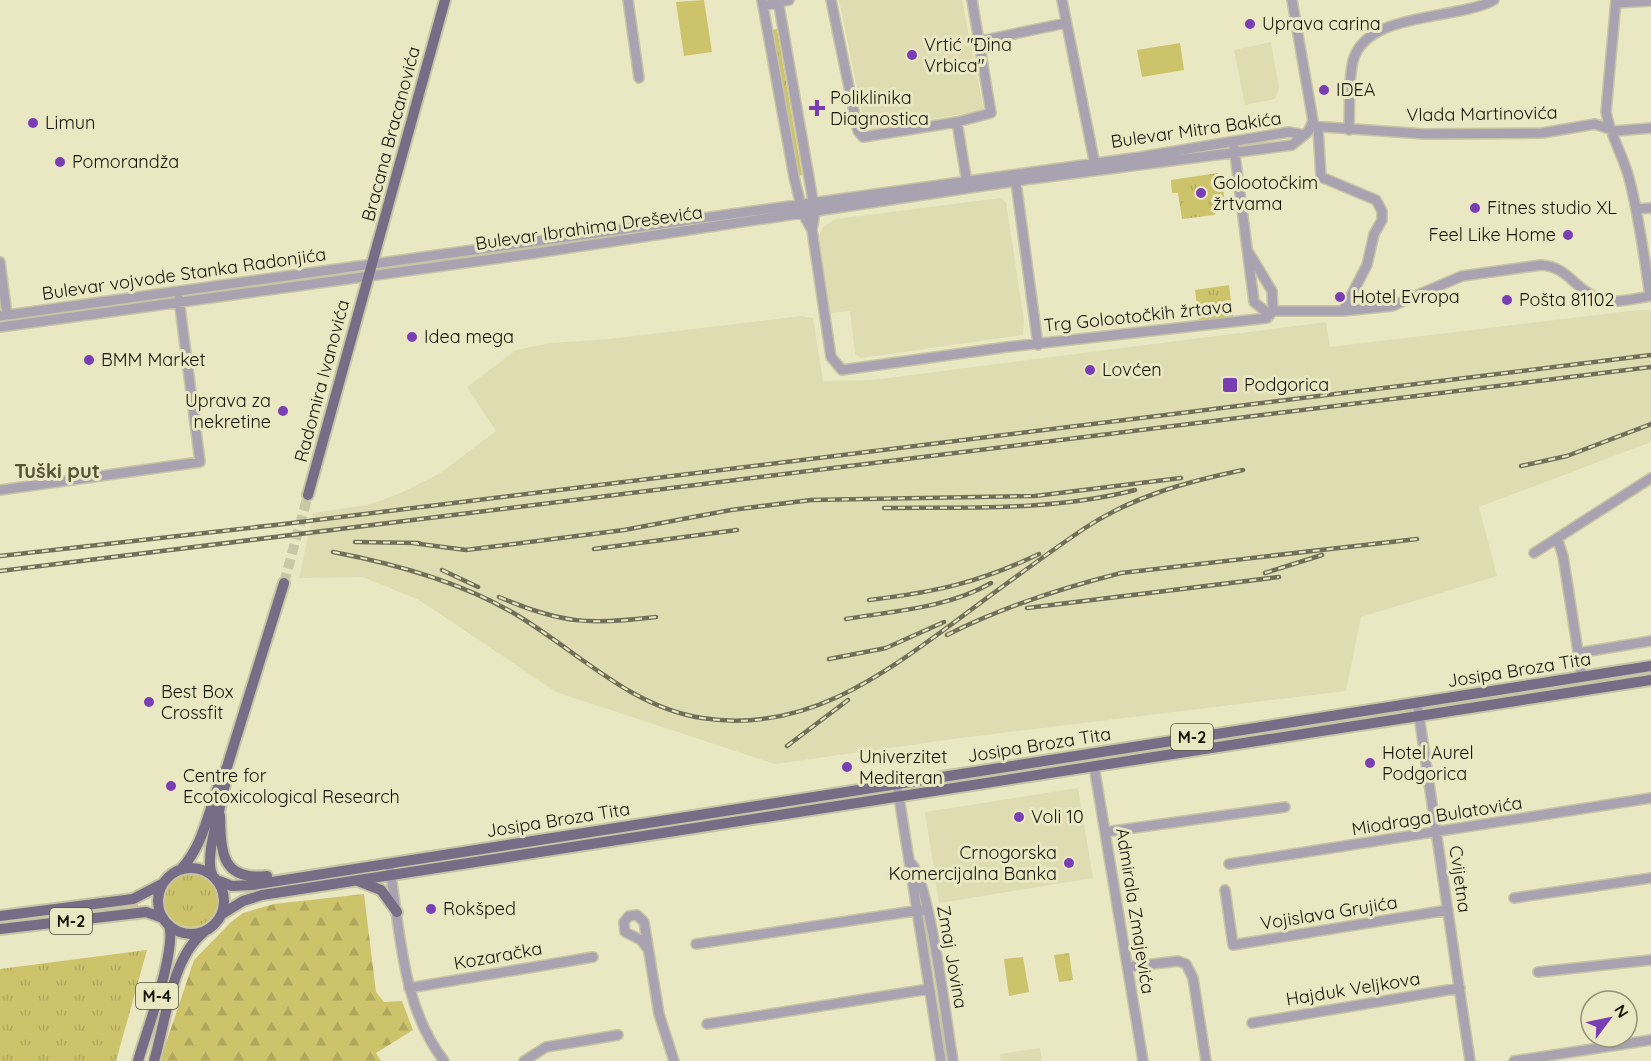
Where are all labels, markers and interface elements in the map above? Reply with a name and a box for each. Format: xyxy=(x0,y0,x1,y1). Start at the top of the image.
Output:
place label: Uprava carina xyxy=(1262,12,1381,35)
marker: Uprava carina xyxy=(1243,17,1257,31)
place label: Vrtić "Đina Vrbica" xyxy=(924,33,1012,77)
street label: Bracana Bracanovića xyxy=(356,44,425,224)
marker: Vrtić "Đina Vrbica" xyxy=(905,48,919,62)
place label: IDEA xyxy=(1336,78,1376,101)
marker: IDEA xyxy=(1317,83,1331,97)
place label: Poliklinika Diagnostica xyxy=(830,86,929,130)
marker: Poliklinika Diagnostica xyxy=(808,99,826,117)
street label: Vlada Martinovića xyxy=(1406,101,1558,126)
street label: Bulevar Mitra Bakića xyxy=(1109,106,1283,153)
place label: Limun xyxy=(45,111,96,134)
marker: Limun xyxy=(26,116,40,130)
place label: Pomorandža xyxy=(72,150,179,173)
marker: Pomorandža xyxy=(53,155,67,169)
place label: Golootočkim žrtvama xyxy=(1213,171,1318,215)
marker: Golootočkim žrtvama xyxy=(1194,186,1208,200)
place label: Fitnes studio XL xyxy=(1487,196,1617,219)
street label: Bulevar Ibrahima Dreševića xyxy=(474,200,704,255)
marker: Fitnes studio XL xyxy=(1468,201,1482,215)
place label: Feel Like Home xyxy=(1429,223,1556,246)
marker: Feel Like Home xyxy=(1561,228,1575,242)
street label: Bulevar vojvode Stanka Radonjića xyxy=(40,242,328,305)
place label: Hotel Evropa xyxy=(1352,285,1460,308)
place label: Pošta 81102 xyxy=(1519,288,1615,311)
marker: Hotel Evropa xyxy=(1333,290,1347,304)
marker: Pošta 81102 xyxy=(1500,293,1514,307)
street label: Trg Golootočkih žrtava xyxy=(1043,294,1233,337)
street label: Radomira Ivanovića xyxy=(289,297,354,465)
place label: Idea mega xyxy=(424,325,514,348)
marker: Idea mega xyxy=(405,330,419,344)
place label: BMM Market xyxy=(101,348,206,371)
marker: BMM Market xyxy=(82,353,96,367)
place label: Lovćen xyxy=(1102,358,1162,381)
marker: Lovćen xyxy=(1083,363,1097,377)
place label: Podgorica xyxy=(1244,373,1329,396)
marker: Podgorica xyxy=(1221,376,1239,394)
place label: Uprava za nekretine xyxy=(185,389,271,433)
marker: Uprava za nekretine xyxy=(276,404,290,418)
district label: Tuški put xyxy=(14,458,100,483)
street label: Josipa Broza Tita xyxy=(1445,647,1592,692)
place label: Best Box Crossfit xyxy=(161,680,234,724)
marker: Best Box Crossfit xyxy=(142,695,156,709)
street label: Josipa Broza Tita xyxy=(965,722,1112,767)
road number: M-2 xyxy=(1171,724,1213,750)
place label: Hotel Aurel Podgorica xyxy=(1382,741,1474,785)
place label: Univerzitet Mediteran xyxy=(859,745,947,789)
marker: Hotel Aurel Podgorica xyxy=(1363,756,1377,770)
marker: Univerzitet Mediteran xyxy=(840,760,854,774)
place label: Centre for Ecotoxicological Research xyxy=(183,764,400,808)
marker: Centre for Ecotoxicological Research xyxy=(164,779,178,793)
street label: Miodraga Bulatovića xyxy=(1350,791,1524,840)
street label: Josipa Broza Tita xyxy=(484,797,631,842)
place label: Voli 10 xyxy=(1031,805,1084,828)
marker: Voli 10 xyxy=(1012,810,1026,824)
street label: Admirala Zmajevića xyxy=(1111,826,1160,996)
place label: Crnogorska Komercijalna Banka xyxy=(888,841,1057,885)
street label: Cvijetna xyxy=(1444,844,1477,914)
marker: Crnogorska Komercijalna Banka xyxy=(1062,856,1076,870)
street label: Vojislava Grujića xyxy=(1259,890,1399,935)
place label: Rokšped xyxy=(443,897,516,920)
marker: Rokšped xyxy=(424,902,438,916)
street label: Zmaj Jovina xyxy=(932,903,973,1010)
road number: M-2 xyxy=(50,908,92,934)
street label: Kozaračka xyxy=(452,936,544,975)
street label: Hajduk Veljkova xyxy=(1284,967,1422,1010)
road number: M-4 xyxy=(136,983,178,1009)
north arrow xyxy=(1579,989,1639,1049)
text: N xyxy=(1610,1001,1633,1021)

